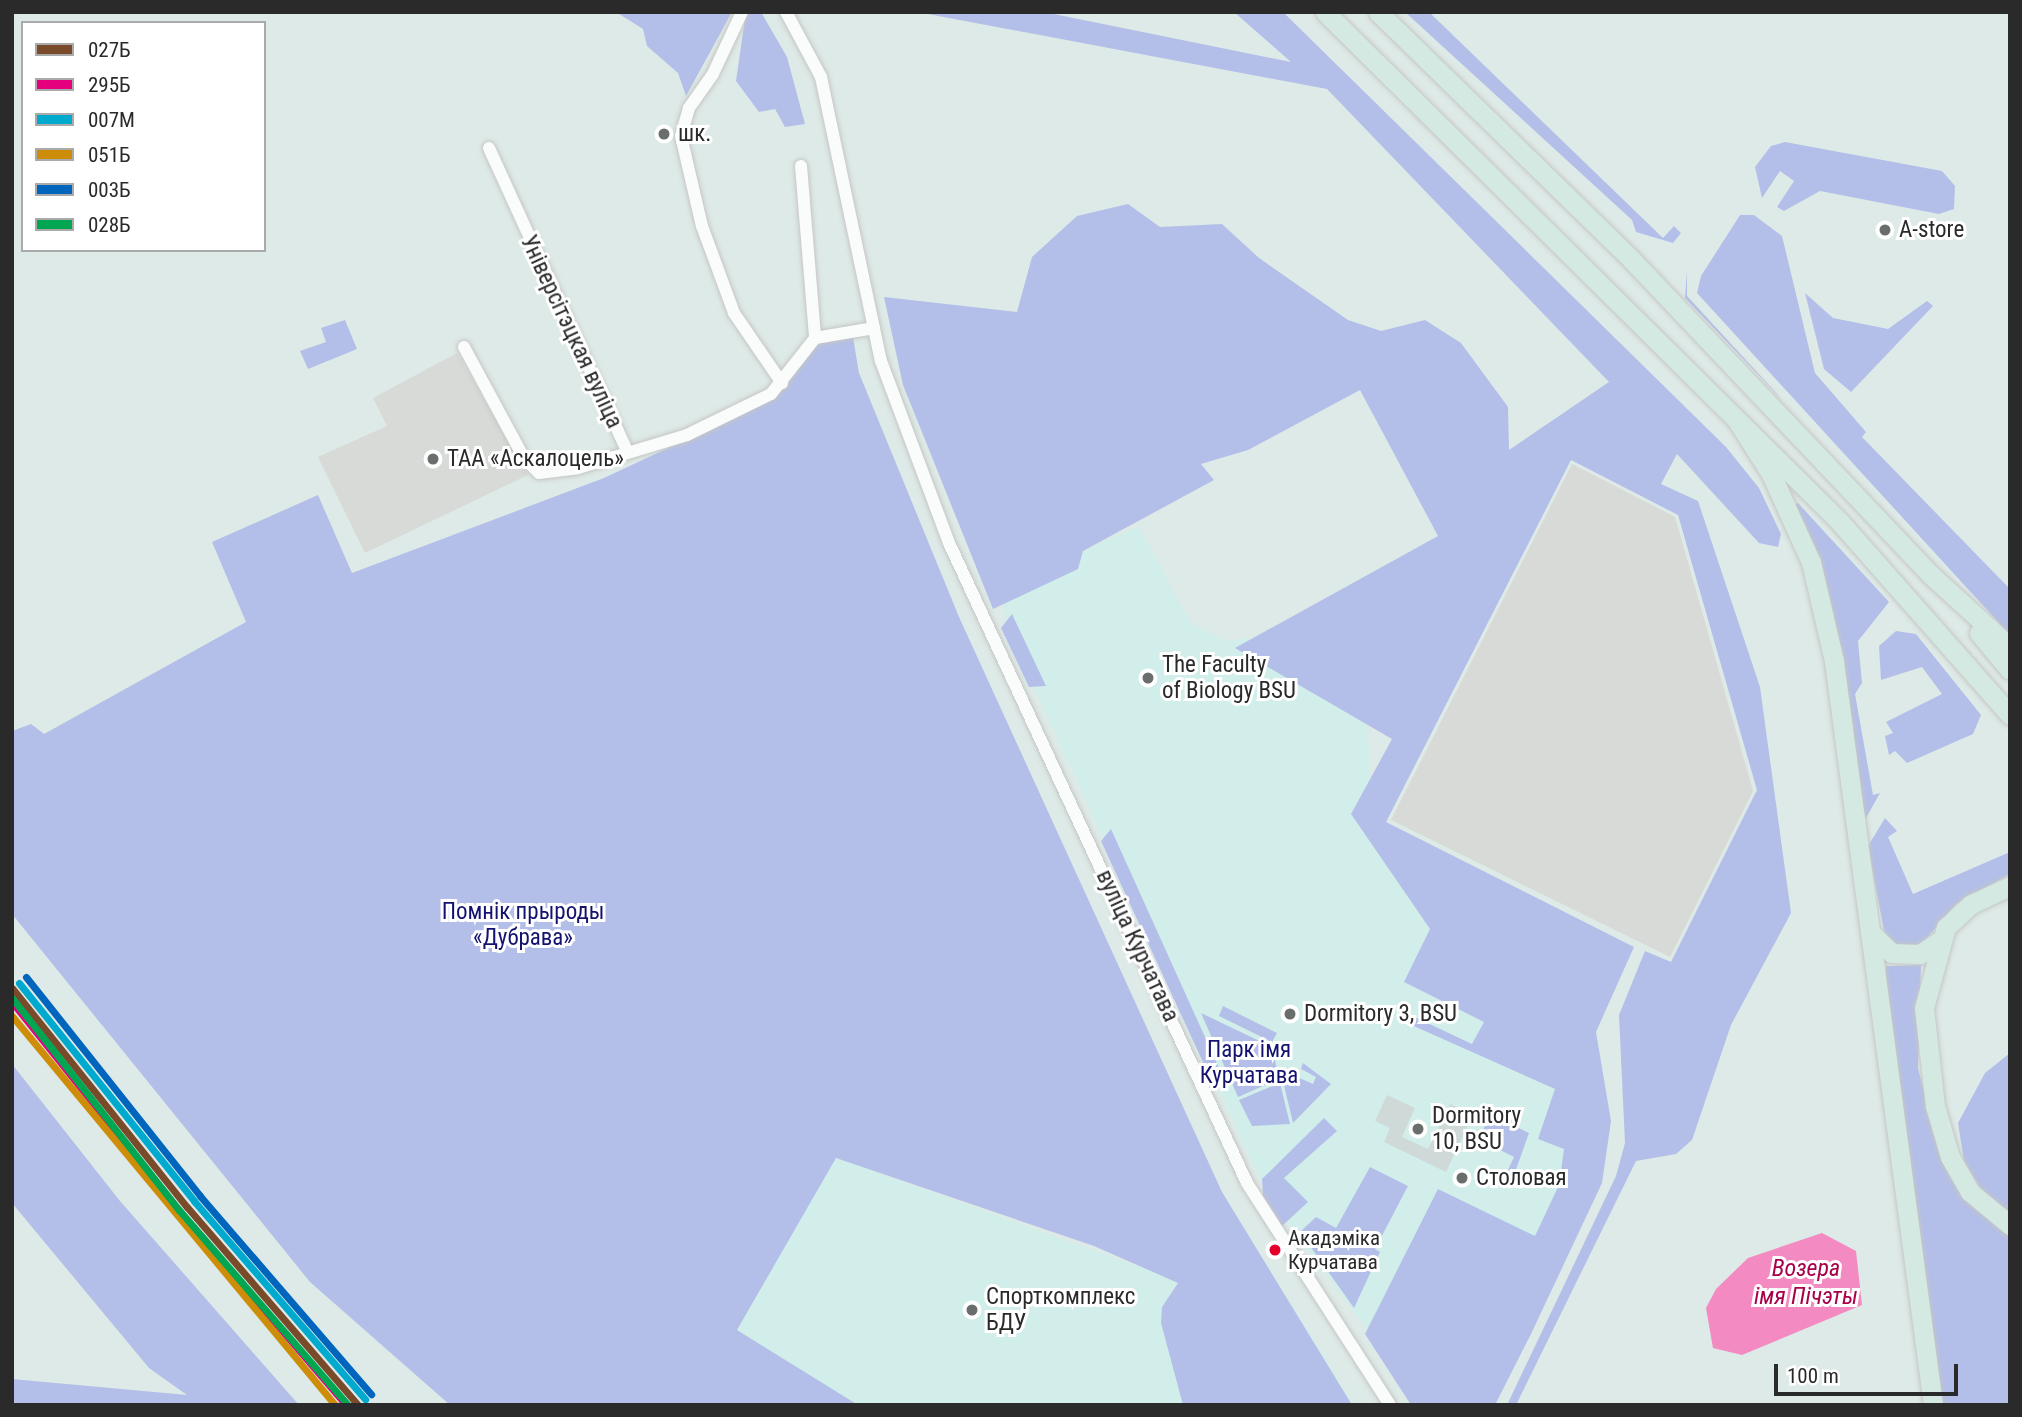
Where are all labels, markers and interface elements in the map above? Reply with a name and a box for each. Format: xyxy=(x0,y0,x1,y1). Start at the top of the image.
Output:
legend xyxy=(21,21,266,252)
text: 027Б xyxy=(88,38,131,62)
text: 295Б xyxy=(88,73,131,97)
text: 007М xyxy=(88,108,135,132)
place label: шк. xyxy=(678,120,711,148)
marker: шк. xyxy=(656,126,672,142)
text: 051Б xyxy=(88,143,131,167)
text: 003Б xyxy=(88,178,131,202)
text: 028Б xyxy=(88,213,131,237)
place label: А-store xyxy=(1899,216,1964,244)
marker: А-store xyxy=(1877,222,1893,238)
street label: Універсітэцкая вуліца xyxy=(514,231,628,433)
place label: ТАА «Аскалоцель» xyxy=(447,445,624,473)
marker: ТАА «Аскалоцель» xyxy=(425,451,441,467)
place label: The Faculty of Biology BSU xyxy=(1162,651,1296,705)
marker: The Faculty of Biology BSU xyxy=(1140,670,1156,686)
street label: вуліца Курчатава xyxy=(1090,866,1184,1026)
park label: Помнік прыроды «Дубрава» xyxy=(442,898,604,952)
place label: Dormitory 3, BSU xyxy=(1304,1000,1457,1028)
marker: Dormitory 3, BSU xyxy=(1282,1006,1298,1022)
park label: Парк імя Курчатава xyxy=(1200,1036,1298,1090)
place label: Dormitory 10, BSU xyxy=(1432,1102,1521,1156)
marker: Dormitory 10, BSU xyxy=(1410,1121,1426,1137)
place label: Столовая xyxy=(1476,1164,1567,1192)
marker: Столовая xyxy=(1454,1170,1470,1186)
place label: Акадэміка Курчатава xyxy=(1288,1225,1380,1275)
marker: Акадэміка Курчатава xyxy=(1268,1243,1282,1257)
water label: Возера імя Пічэты xyxy=(1754,1255,1858,1311)
place label: Спорткомплекс БДУ xyxy=(986,1283,1135,1337)
marker: Спорткомплекс БДУ xyxy=(964,1302,980,1318)
scale bar xyxy=(1777,1350,1961,1394)
text: 100 m xyxy=(1787,1364,1839,1388)

